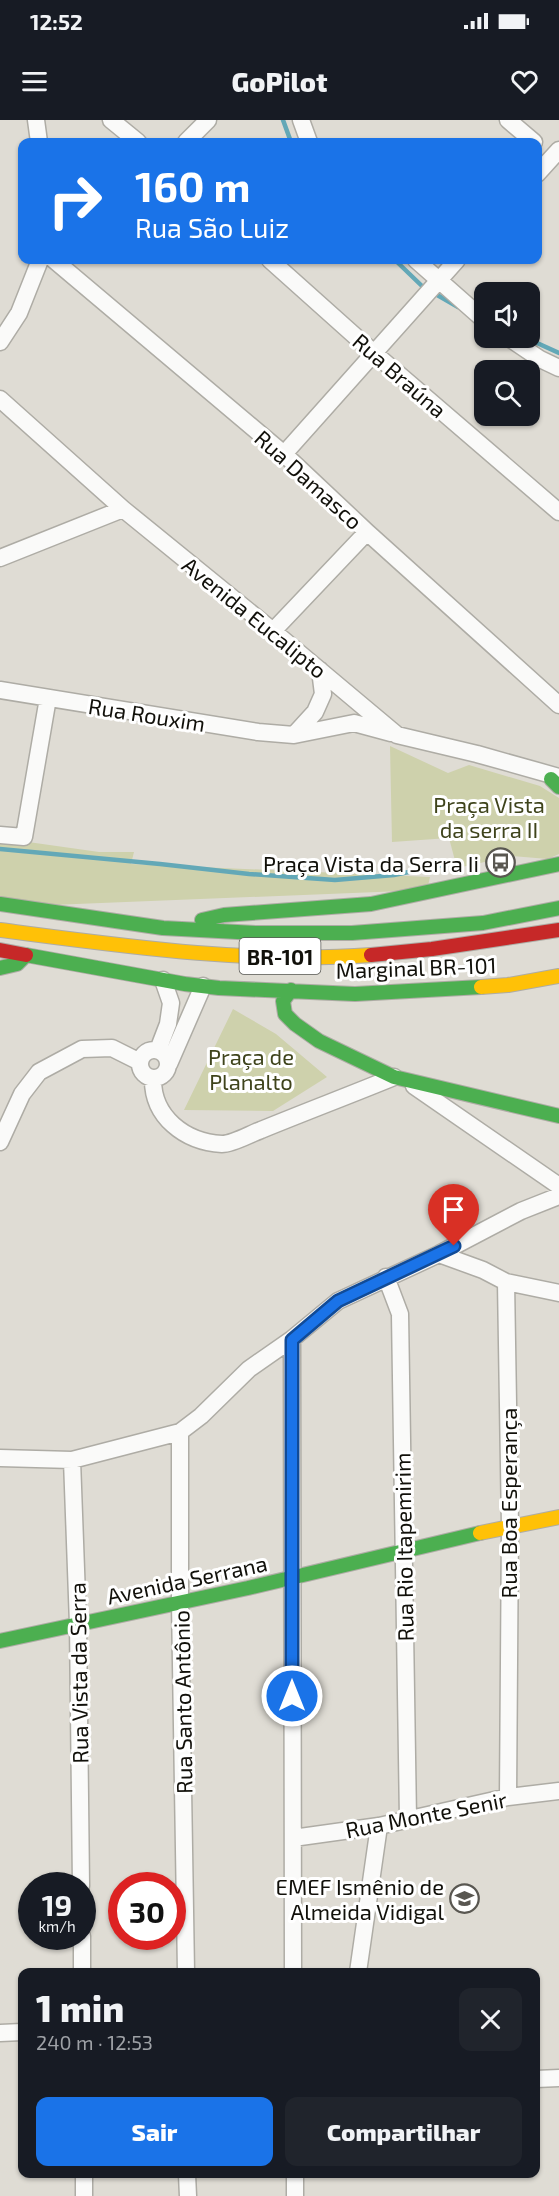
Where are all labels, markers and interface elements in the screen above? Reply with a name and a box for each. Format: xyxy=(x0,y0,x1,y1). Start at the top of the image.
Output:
text: 12:52 xyxy=(30,8,83,34)
icon: menu xyxy=(18,65,51,98)
text: GoPilot xyxy=(232,65,327,97)
icon: heart xyxy=(508,65,541,98)
text: 160 m xyxy=(135,160,251,210)
icon: right xyxy=(36,162,114,240)
text: Rua São Luiz xyxy=(135,211,289,243)
map controls xyxy=(474,282,540,426)
button: sound xyxy=(474,282,540,348)
street label: Rua Braúna xyxy=(348,327,452,423)
button: search xyxy=(474,360,540,426)
street label: Rua Damasco xyxy=(250,424,368,534)
street label: Avenida Eucalipto xyxy=(178,551,332,683)
street label: Rua Rouxim xyxy=(87,692,207,736)
park label: Praça Vista da serra II xyxy=(433,791,545,842)
bus stop icon: Praça Vista da Serra Ii xyxy=(484,847,516,879)
place label: Praça Vista da Serra Ii xyxy=(263,850,479,878)
road number: BR-101 xyxy=(240,938,320,974)
street label: Marginal BR-101 xyxy=(335,951,497,983)
park label: Praça de Planalto xyxy=(208,1043,294,1094)
pin xyxy=(428,1184,479,1246)
icon: arrive xyxy=(437,1193,470,1226)
street label: Rua Boa Esperança xyxy=(495,1408,523,1598)
street label: Rua Rio Itapemirim xyxy=(388,1452,418,1642)
street label: Avenida Serrana xyxy=(105,1549,269,1609)
street label: Rua Vista da Serra xyxy=(63,1582,93,1764)
street label: Rua Santo Antônio xyxy=(167,1610,197,1794)
position arrow xyxy=(260,1664,324,1728)
street label: Rua Monte Senir xyxy=(343,1786,509,1842)
speed limit sign: 30 xyxy=(108,1872,186,1950)
place label: EMEF Ismênio de Almeida Vidigal xyxy=(276,1873,444,1924)
school or university icon: EMEF Ismênio de Almeida Vidigal xyxy=(449,1883,481,1915)
text: 19 xyxy=(42,1886,72,1922)
text: km/h xyxy=(38,1917,76,1935)
text: 1 min xyxy=(36,1986,124,2029)
button: close xyxy=(459,1988,522,2051)
text: 240 m · 12:53 xyxy=(36,2030,153,2054)
button: Sair xyxy=(36,2097,273,2166)
button: Compartilhar xyxy=(285,2097,522,2166)

